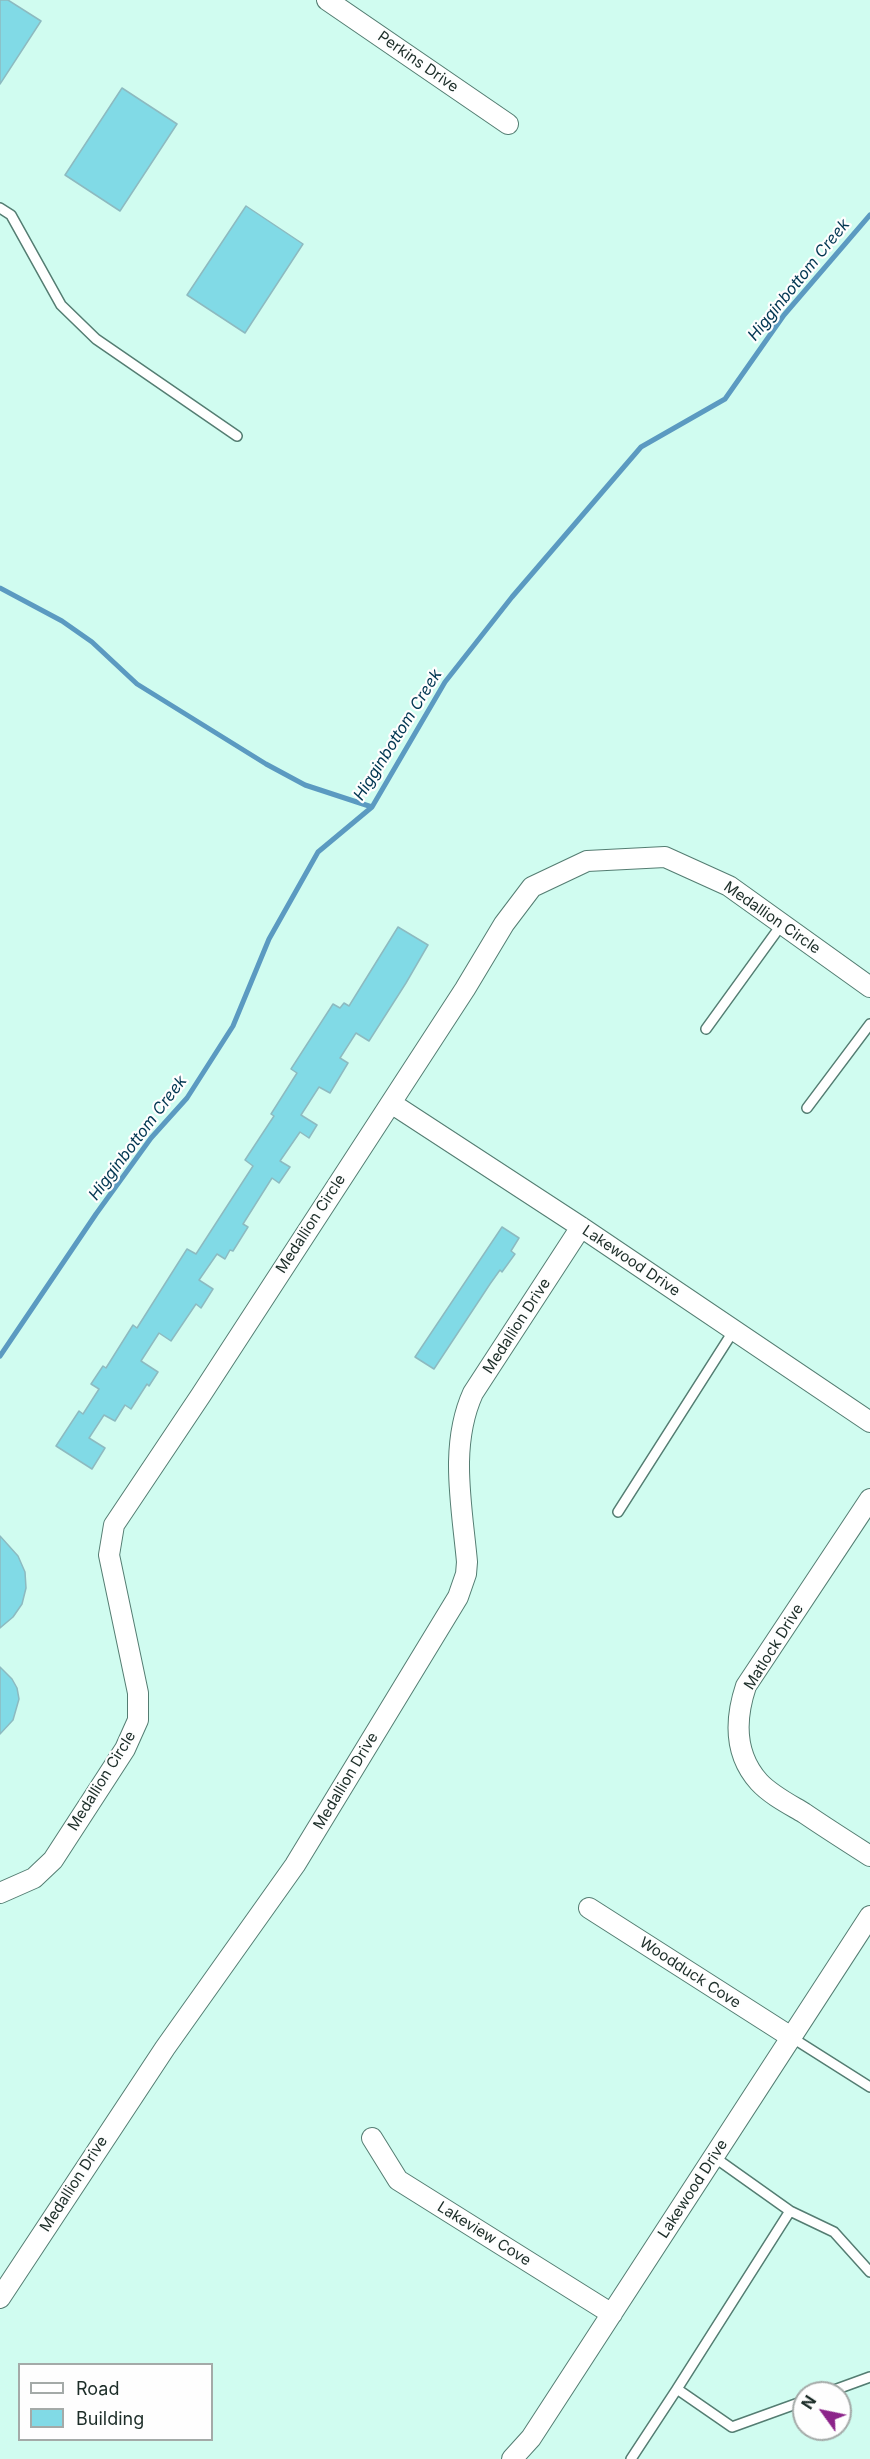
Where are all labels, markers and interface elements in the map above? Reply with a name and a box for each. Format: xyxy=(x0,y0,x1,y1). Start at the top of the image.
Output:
street label: Perkins Drive xyxy=(374,28,462,96)
water label: Higginbottom Creek xyxy=(744,215,854,345)
water label: Higginbottom Creek xyxy=(350,666,446,804)
street label: Medallion Circle xyxy=(720,878,824,958)
water label: Higginbottom Creek xyxy=(85,1072,191,1204)
street label: Medallion Circle xyxy=(272,1171,350,1277)
street label: Lakewood Drive xyxy=(579,1222,683,1300)
street label: Medallion Drive xyxy=(479,1275,555,1377)
street label: Matlock Drive xyxy=(740,1601,808,1693)
street label: Medallion Circle xyxy=(64,1728,140,1834)
street label: Medallion Drive xyxy=(310,1729,382,1833)
street label: Woodduck Cove xyxy=(636,1934,744,2012)
street label: Medallion Drive xyxy=(36,2133,112,2235)
street label: Lakewood Drive xyxy=(654,2136,732,2242)
street label: Lakeview Cove xyxy=(434,2198,534,2270)
legend xyxy=(18,2363,213,2441)
text: Road xyxy=(76,2378,119,2399)
north arrow xyxy=(792,2381,852,2441)
text: N xyxy=(797,2392,820,2413)
text: Building xyxy=(76,2408,144,2429)

